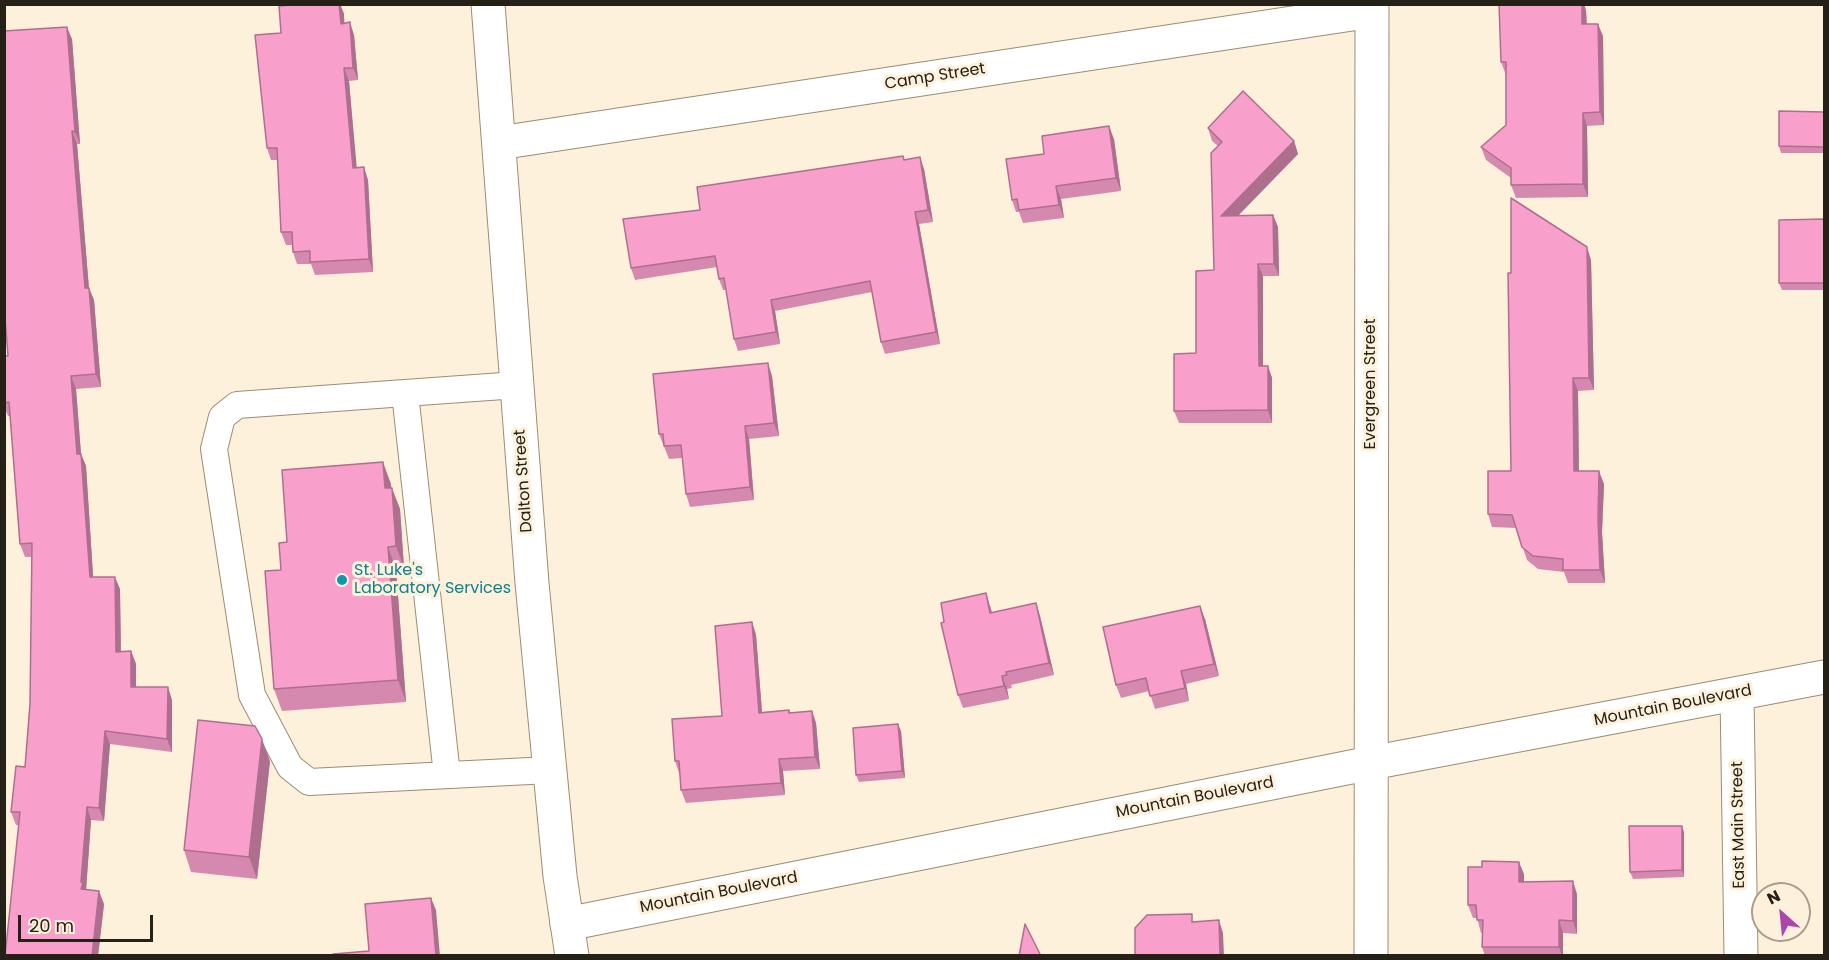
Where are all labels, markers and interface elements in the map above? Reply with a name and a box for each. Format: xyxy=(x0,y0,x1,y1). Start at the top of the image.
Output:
street label: Camp Street xyxy=(883,60,987,94)
street label: Evergreen Street xyxy=(1361,318,1381,450)
street label: Dalton Street xyxy=(511,429,537,533)
place label: St. Luke's Laboratory Services xyxy=(354,561,511,599)
marker: St. Luke's Laboratory Services xyxy=(335,573,349,587)
street label: Mountain Boulevard xyxy=(1592,681,1754,731)
street label: East Main Street xyxy=(1728,761,1750,889)
street label: Mountain Boulevard xyxy=(1114,773,1276,823)
street label: Mountain Boulevard xyxy=(638,868,800,918)
north arrow xyxy=(1751,882,1811,942)
text: N xyxy=(1763,884,1784,910)
scale bar xyxy=(21,903,156,941)
text: 20 m xyxy=(29,913,74,938)

